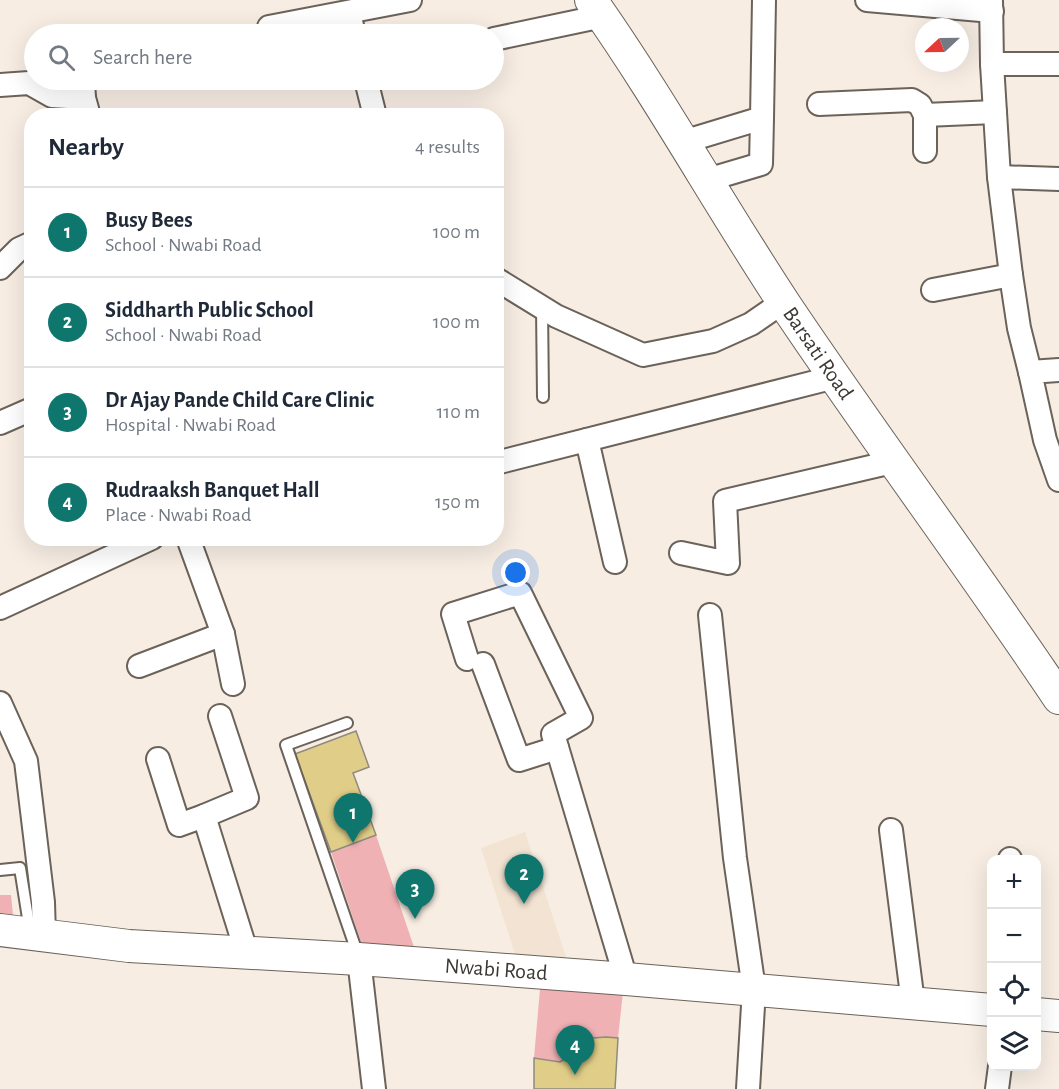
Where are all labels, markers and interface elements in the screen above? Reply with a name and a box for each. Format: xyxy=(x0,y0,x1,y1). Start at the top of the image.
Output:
north arrow xyxy=(915,18,969,72)
search box xyxy=(24,24,504,90)
icon: search xyxy=(45,41,78,74)
text: Search here xyxy=(93,46,192,68)
text: Nearby xyxy=(48,134,124,160)
text: 4 results xyxy=(415,137,480,157)
text: Busy Bees xyxy=(105,209,193,231)
text: 1 xyxy=(64,222,71,242)
text: 100 m xyxy=(433,222,480,242)
text: School · Nwabi Road xyxy=(105,235,262,255)
text: Siddharth Public School xyxy=(105,299,314,321)
street label: Barsati Road xyxy=(779,303,858,403)
text: 2 xyxy=(63,312,72,332)
text: 100 m xyxy=(433,312,480,332)
text: School · Nwabi Road xyxy=(105,325,262,345)
text: Dr Ajay Pande Child Care Clinic xyxy=(105,389,374,411)
text: 3 xyxy=(63,402,72,422)
text: 110 m xyxy=(436,402,480,422)
text: Hospital · Nwabi Road xyxy=(105,415,276,435)
text: Rudraaksh Banquet Hall xyxy=(105,479,320,501)
text: 4 xyxy=(62,492,73,512)
text: 150 m xyxy=(435,492,480,512)
text: Place · Nwabi Road xyxy=(105,505,251,525)
your location xyxy=(501,558,530,587)
pin: 1 xyxy=(334,794,372,843)
pin: 2 xyxy=(504,854,544,904)
map controls xyxy=(987,855,1041,1071)
button: + xyxy=(987,855,1041,909)
pin: 3 xyxy=(396,870,434,919)
button: − xyxy=(987,909,1041,963)
street label: Nwabi Road xyxy=(444,954,548,984)
button: locate xyxy=(987,963,1041,1017)
button: layers xyxy=(987,1017,1041,1071)
pin: 4 xyxy=(556,1026,594,1075)

